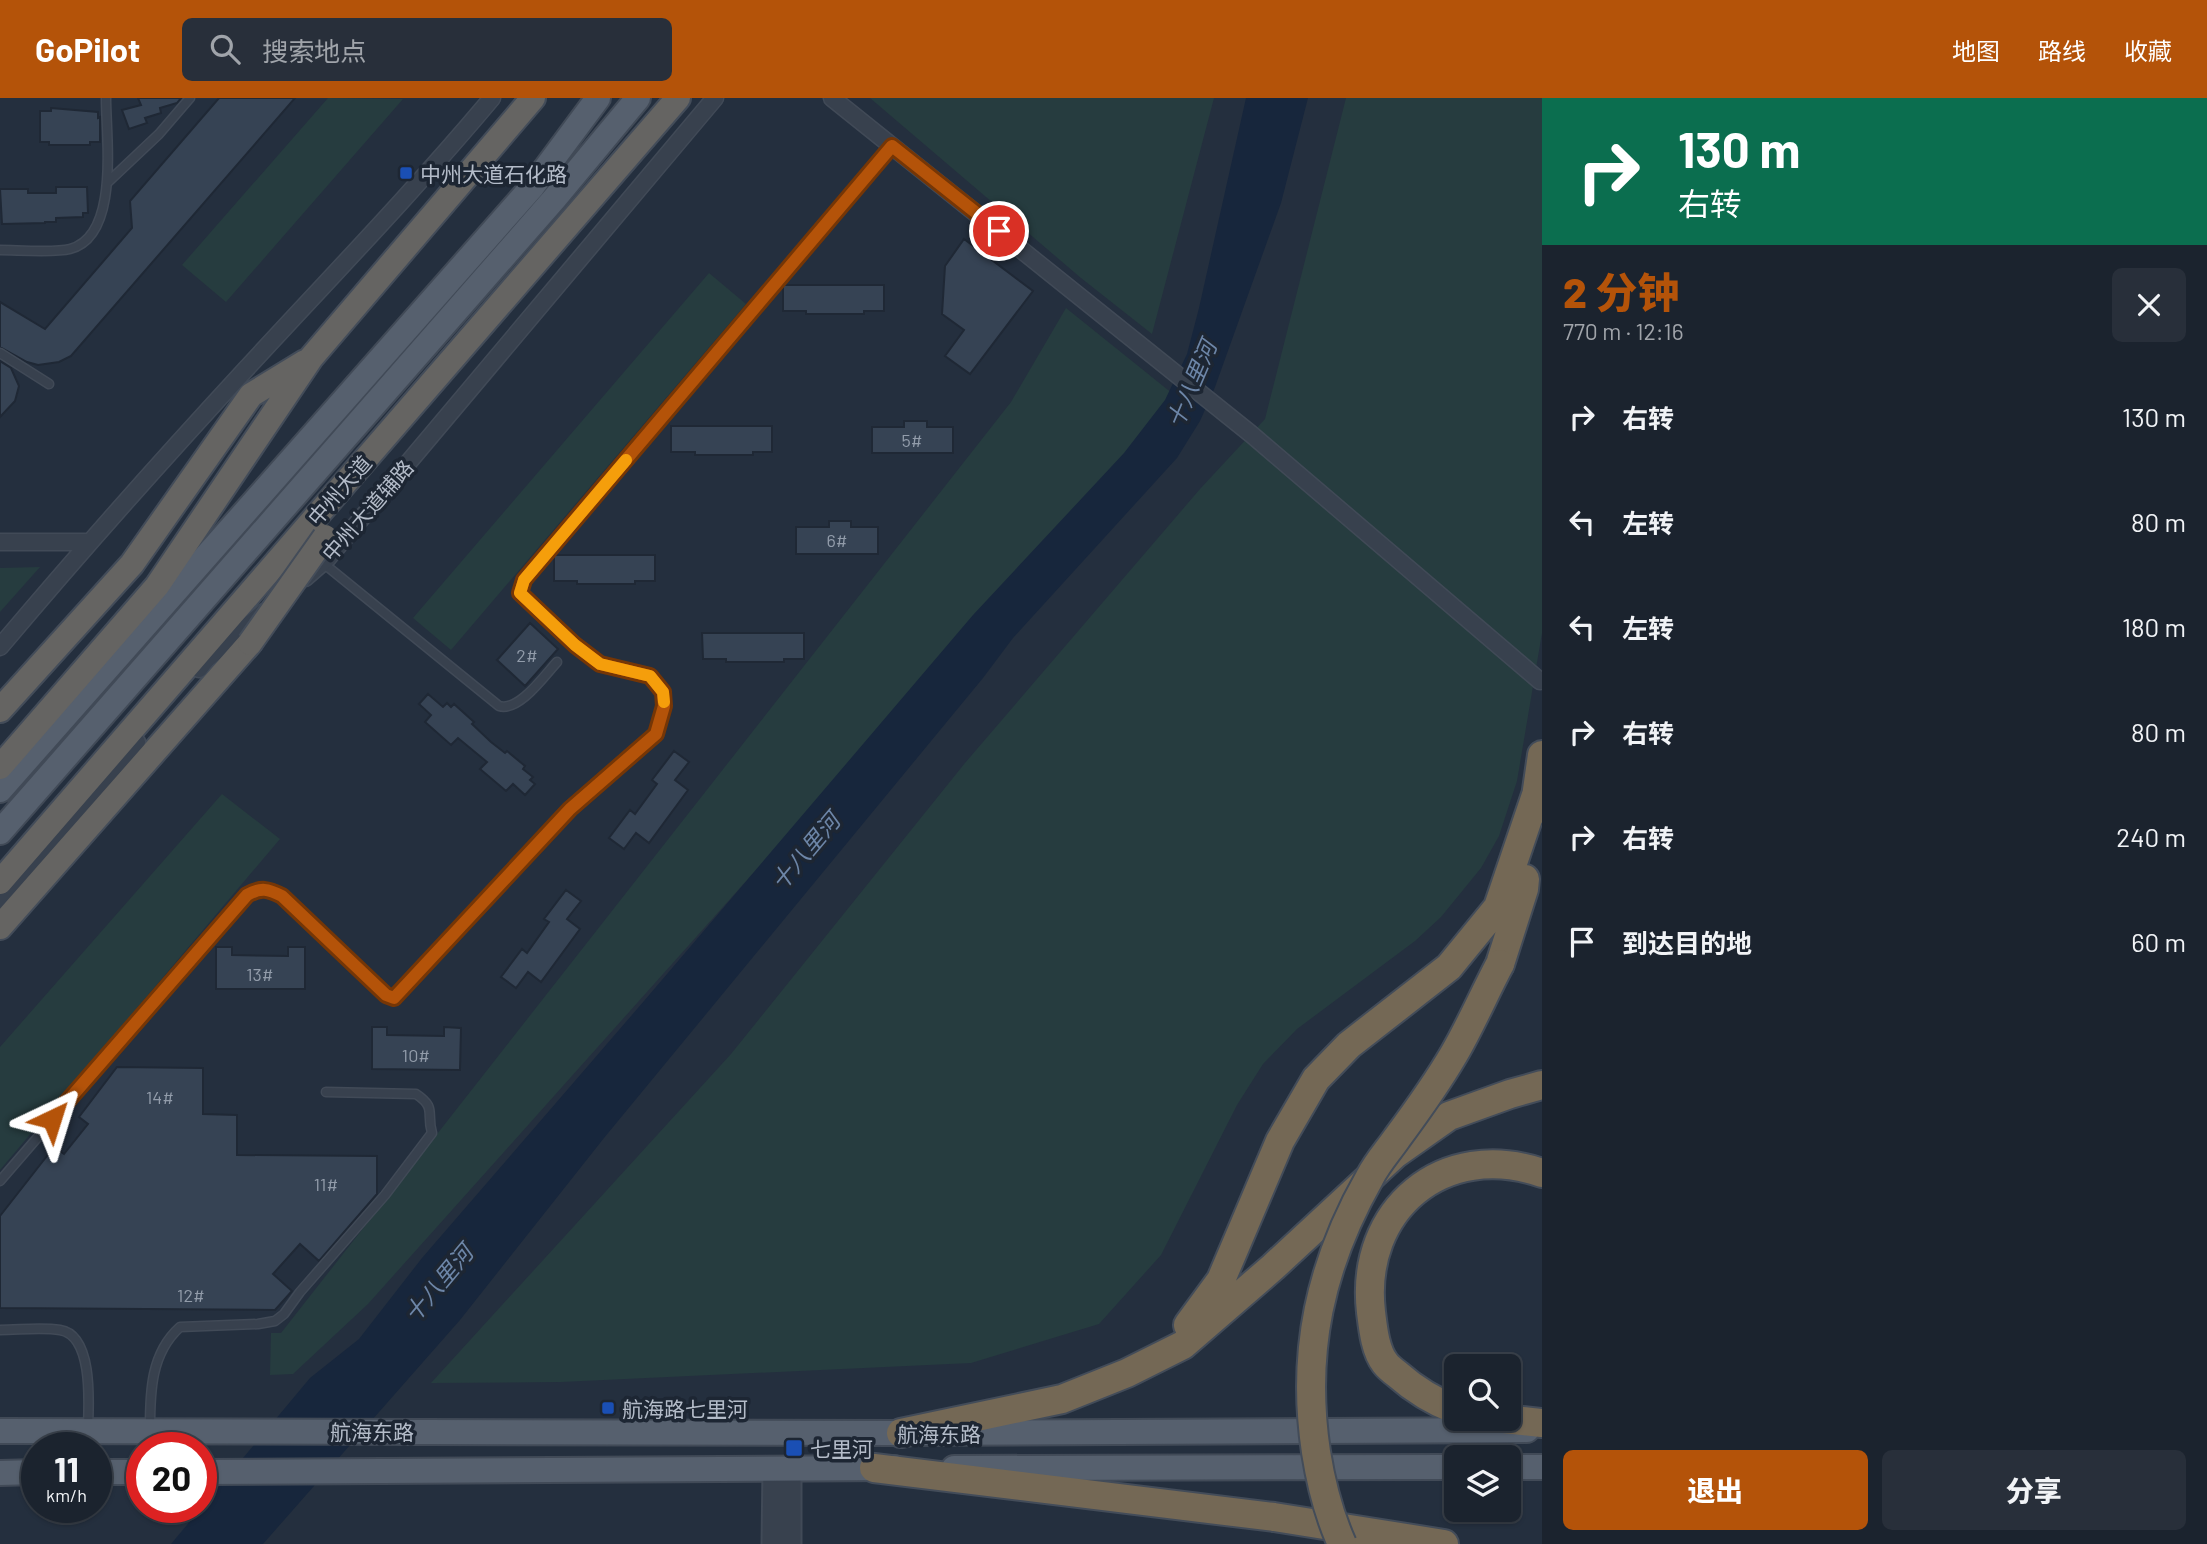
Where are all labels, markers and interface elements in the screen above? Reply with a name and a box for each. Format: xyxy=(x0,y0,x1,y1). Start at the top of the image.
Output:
search box xyxy=(182,18,672,81)
text: GoPilot xyxy=(35,29,140,69)
icon: search xyxy=(206,30,244,68)
text: 搜索地点 xyxy=(262,35,366,66)
text: 地图 xyxy=(1952,36,2000,65)
text: 路线 xyxy=(2038,36,2086,65)
text: 收藏 xyxy=(2124,36,2172,65)
text: 130 m xyxy=(1678,119,1800,178)
icon: right xyxy=(1563,126,1654,217)
place label: 中州大道石化路 xyxy=(420,161,567,186)
marker: 中州大道石化路 xyxy=(398,165,414,181)
text: 右转 xyxy=(1678,184,1742,222)
pin xyxy=(969,201,1029,261)
icon: arrive xyxy=(980,212,1018,250)
text: 2 分钟 xyxy=(1563,266,1679,316)
button: close xyxy=(2112,268,2186,342)
text: 770 m · 12:16 xyxy=(1563,317,1683,345)
water label: 十八里河 xyxy=(1160,333,1223,432)
icon: right xyxy=(1563,398,1601,436)
text: 130 m xyxy=(2122,401,2186,432)
text: 右转 xyxy=(1622,402,1674,433)
house number: 5# xyxy=(901,429,923,451)
street label: 中州大道 xyxy=(302,450,376,530)
street label: 中州大道辅路 xyxy=(316,454,418,566)
icon: left xyxy=(1563,503,1601,541)
text: 80 m xyxy=(2131,506,2186,537)
text: 左转 xyxy=(1622,507,1674,538)
house number: 6# xyxy=(826,529,848,551)
icon: left xyxy=(1563,608,1601,646)
text: 180 m xyxy=(2122,611,2186,642)
text: 左转 xyxy=(1622,612,1674,643)
house number: 2# xyxy=(516,644,538,666)
icon: right xyxy=(1563,713,1601,751)
text: 80 m xyxy=(2131,716,2186,747)
text: 右转 xyxy=(1622,717,1674,748)
water label: 十八里河 xyxy=(765,804,848,895)
icon: right xyxy=(1563,818,1601,856)
text: 240 m xyxy=(2116,821,2186,852)
text: 右转 xyxy=(1622,822,1674,853)
icon: arrive xyxy=(1563,923,1601,961)
text: 60 m xyxy=(2131,926,2186,957)
text: 到达目的地 xyxy=(1622,927,1752,958)
house number: 13# xyxy=(246,963,274,985)
house number: 10# xyxy=(402,1044,430,1066)
position arrow xyxy=(15,1082,89,1156)
house number: 14# xyxy=(146,1086,174,1108)
house number: 11# xyxy=(314,1173,338,1195)
water label: 十八里河 xyxy=(398,1236,481,1327)
house number: 12# xyxy=(177,1284,205,1306)
map controls xyxy=(1444,1354,1521,1522)
button: search xyxy=(1444,1354,1521,1431)
place label: 航海路七里河 xyxy=(622,1396,748,1421)
marker: 航海路七里河 xyxy=(600,1400,616,1416)
street label: 航海东路 xyxy=(330,1419,414,1444)
street label: 航海东路 xyxy=(897,1421,981,1446)
speed limit sign: 20 xyxy=(126,1432,217,1523)
place label: 七里河 xyxy=(810,1436,873,1461)
marker: 七里河 xyxy=(784,1438,804,1458)
button: layers xyxy=(1444,1445,1521,1522)
text: 11 xyxy=(54,1447,79,1489)
button: 退出 xyxy=(1563,1450,1868,1530)
button: 分享 xyxy=(1882,1450,2186,1530)
text: km/h xyxy=(46,1484,87,1506)

